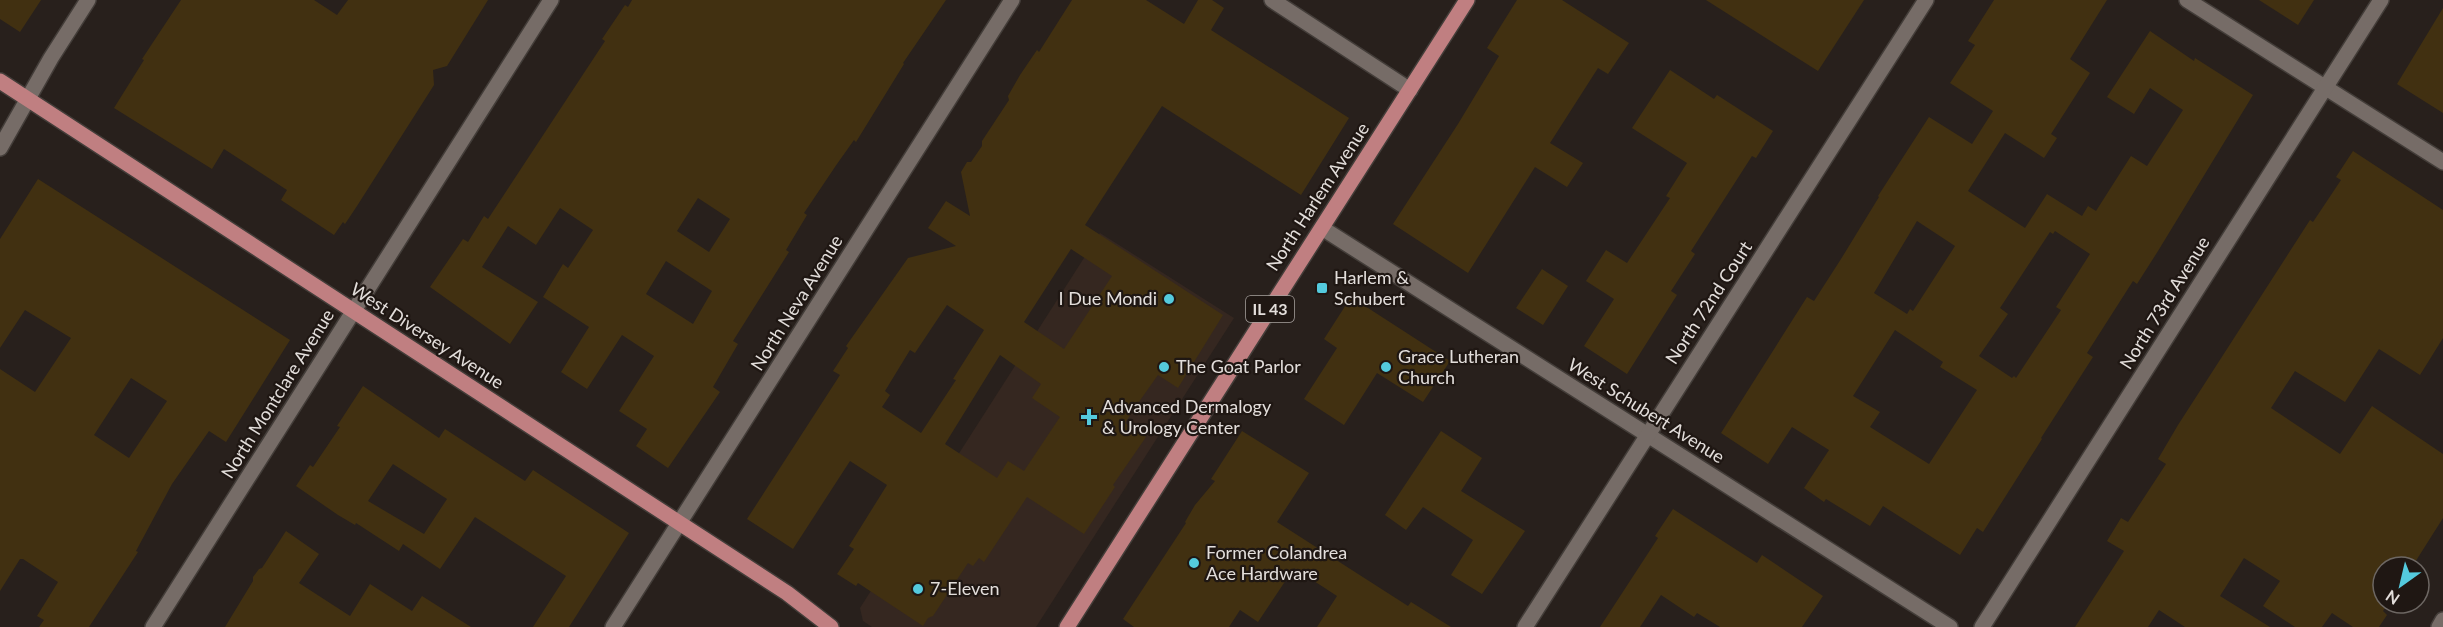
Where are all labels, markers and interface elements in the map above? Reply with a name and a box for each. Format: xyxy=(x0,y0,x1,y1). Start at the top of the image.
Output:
street label: North Harlem Avenue xyxy=(1261,118,1373,275)
street label: North Neva Avenue xyxy=(746,231,847,374)
street label: North 73rd Avenue xyxy=(2115,232,2214,373)
street label: North 72nd Court xyxy=(1660,236,1756,368)
place label: Harlem & Schubert xyxy=(1334,266,1409,309)
street label: West Diversey Avenue xyxy=(347,277,508,393)
marker: Harlem & Schubert xyxy=(1315,281,1329,295)
place label: I Due Mondi xyxy=(1059,287,1157,309)
marker: I Due Mondi xyxy=(1162,292,1176,306)
road number: IL 43 xyxy=(1246,296,1294,322)
street label: North Montclare Avenue xyxy=(216,305,338,482)
place label: Grace Lutheran Church xyxy=(1398,345,1519,388)
street label: West Schubert Avenue xyxy=(1564,353,1729,467)
place label: The Goat Parlor xyxy=(1176,355,1301,377)
marker: The Goat Parlor xyxy=(1157,360,1171,374)
marker: Grace Lutheran Church xyxy=(1379,360,1393,374)
place label: Advanced Dermalogy & Urology Center xyxy=(1102,395,1272,438)
marker: Advanced Dermalogy & Urology Center xyxy=(1080,408,1098,426)
place label: Former Colandrea Ace Hardware xyxy=(1206,541,1347,584)
north arrow xyxy=(2371,555,2431,615)
marker: Former Colandrea Ace Hardware xyxy=(1187,556,1201,570)
place label: 7-Eleven xyxy=(930,577,1000,599)
marker: 7-Eleven xyxy=(911,582,925,596)
text: N xyxy=(2382,587,2403,609)

